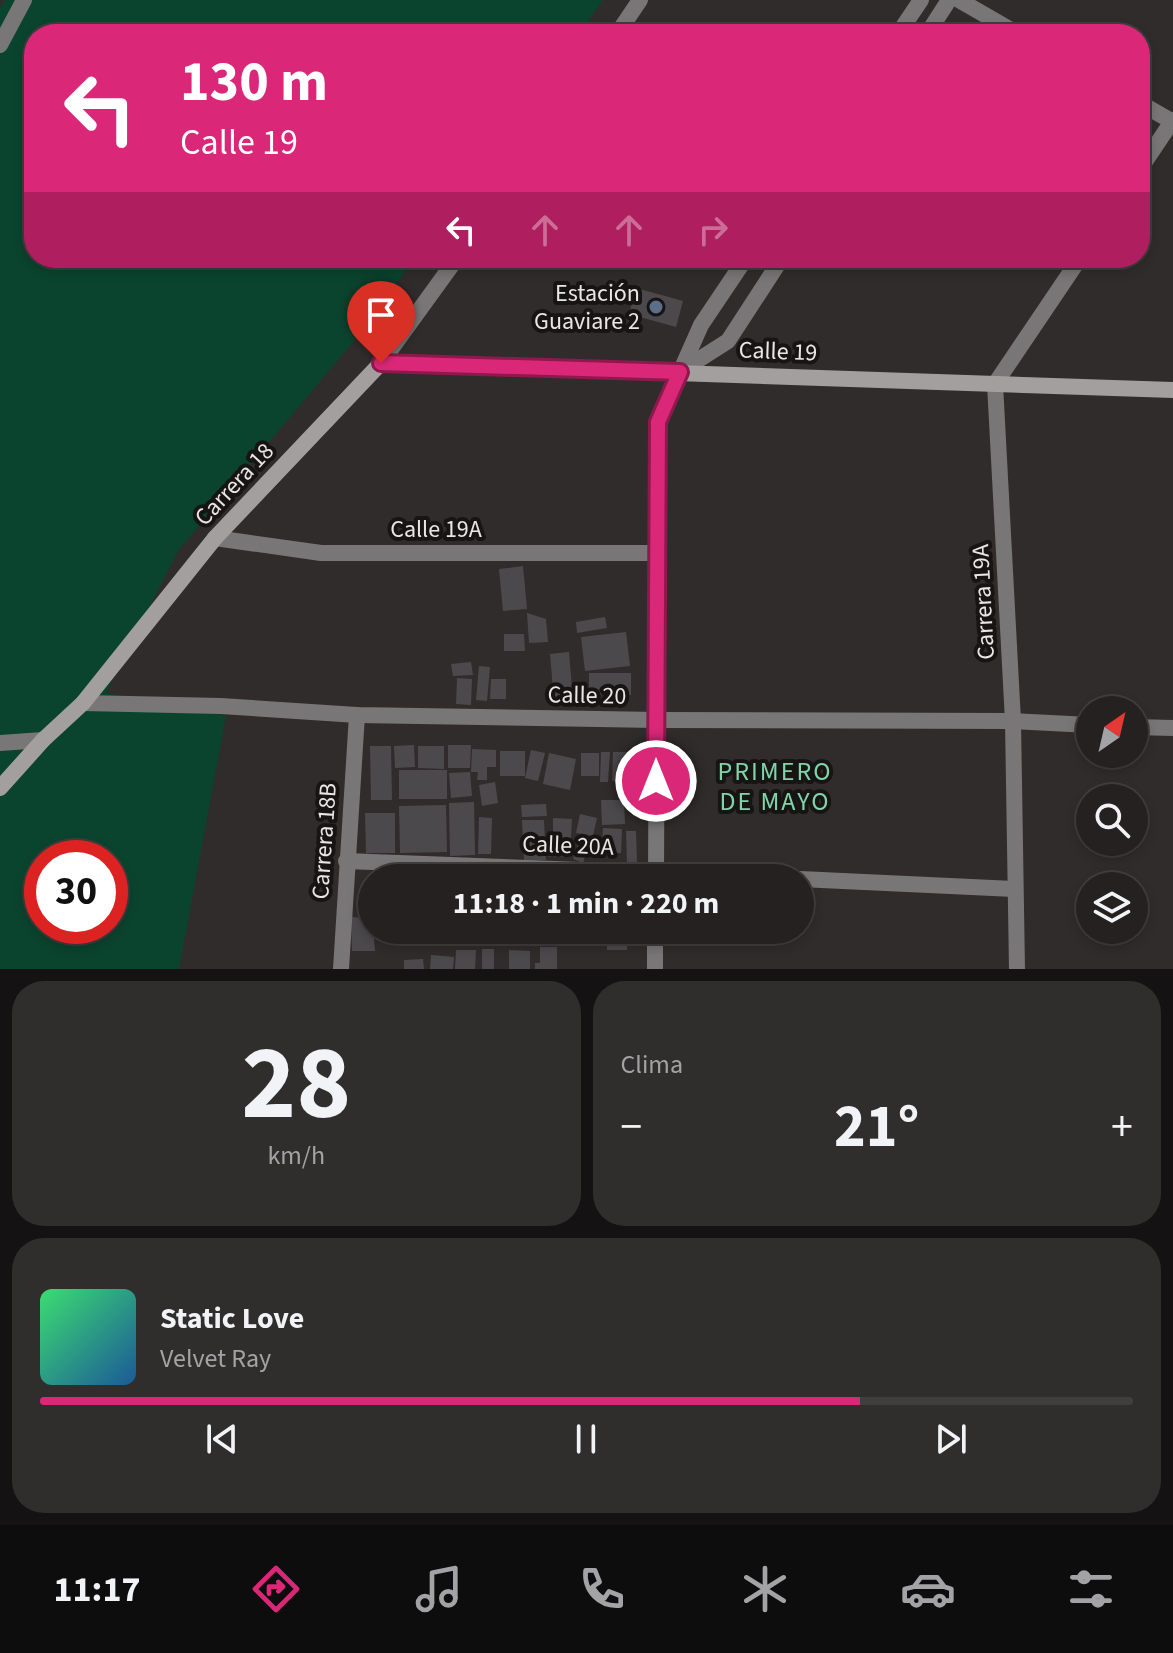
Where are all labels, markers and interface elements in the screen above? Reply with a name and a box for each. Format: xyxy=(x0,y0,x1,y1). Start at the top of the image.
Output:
text: 130 m xyxy=(180,43,328,122)
icon: left xyxy=(48,56,152,160)
text: Calle 19 xyxy=(180,117,298,168)
icon: left xyxy=(439,208,483,252)
icon: ahead xyxy=(523,208,567,252)
icon: ahead xyxy=(607,208,651,252)
icon: right xyxy=(691,208,735,252)
place label: Estación Guaviare 2 xyxy=(534,276,640,339)
pin xyxy=(347,281,415,363)
icon: arrive xyxy=(359,293,403,337)
marker: Estación Guaviare 2 xyxy=(647,298,665,316)
street label: Calle 19 xyxy=(738,333,818,370)
street label: Carrera 18 xyxy=(187,435,282,534)
street label: Calle 19A xyxy=(390,512,482,547)
street label: Carrera 19A xyxy=(963,543,1004,661)
street label: Calle 20 xyxy=(547,677,627,714)
north arrow xyxy=(1076,696,1148,768)
map controls xyxy=(1076,696,1148,944)
position arrow xyxy=(614,739,698,823)
district label: PRIMERO DE MAYO xyxy=(717,753,833,820)
street label: Carrera 18B xyxy=(303,782,346,900)
button: search xyxy=(1076,784,1148,856)
street label: Calle 20A xyxy=(522,826,614,865)
speed limit sign: 30 xyxy=(24,840,128,944)
button: layers xyxy=(1076,872,1148,944)
text: 11:18 · 1 min · 220 m xyxy=(453,882,719,925)
text: 28 xyxy=(241,1011,351,1159)
text: Clima xyxy=(621,1046,683,1083)
text: 21° xyxy=(834,1085,919,1170)
text: − xyxy=(621,1096,642,1159)
text: + xyxy=(1111,1096,1133,1159)
text: km/h xyxy=(267,1137,325,1174)
text: Static Love xyxy=(160,1297,304,1340)
text: Velvet Ray xyxy=(160,1340,271,1377)
icon: previous xyxy=(200,1417,244,1461)
icon: pause xyxy=(564,1417,608,1461)
icon: next xyxy=(929,1417,973,1461)
icon: directions xyxy=(248,1561,304,1617)
icon: music xyxy=(411,1561,467,1617)
icon: phone xyxy=(574,1561,630,1617)
icon: climate xyxy=(737,1561,793,1617)
icon: car xyxy=(900,1561,956,1617)
icon: filters xyxy=(1063,1561,1119,1617)
text: 11:17 xyxy=(54,1564,140,1615)

